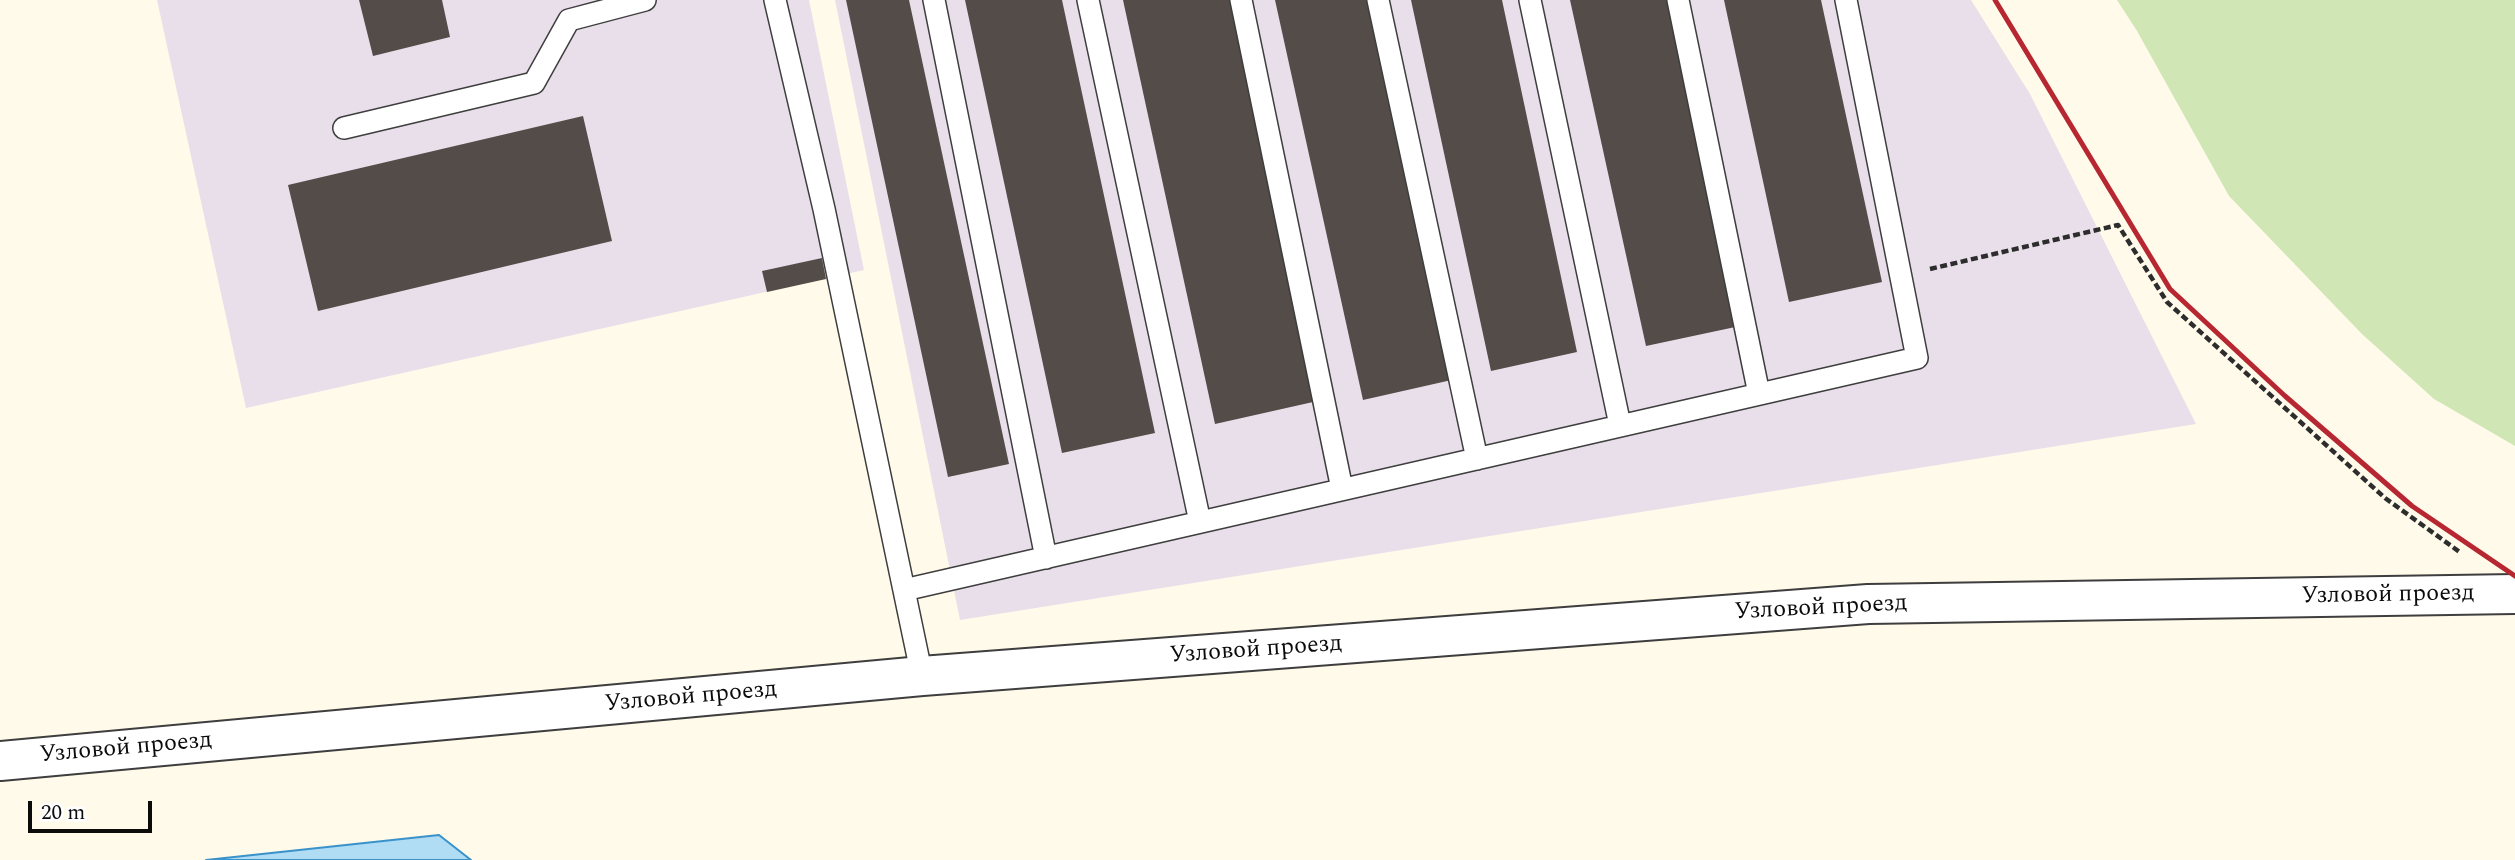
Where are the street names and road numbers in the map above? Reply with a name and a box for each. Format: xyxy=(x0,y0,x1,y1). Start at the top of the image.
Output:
street label: Узловой проезд xyxy=(2301,580,2475,612)
street label: Узловой проезд xyxy=(1734,590,1908,628)
street label: Узловой проезд xyxy=(1169,631,1343,671)
street label: Узловой проезд xyxy=(604,676,778,720)
street label: Узловой проезд xyxy=(39,727,213,771)

